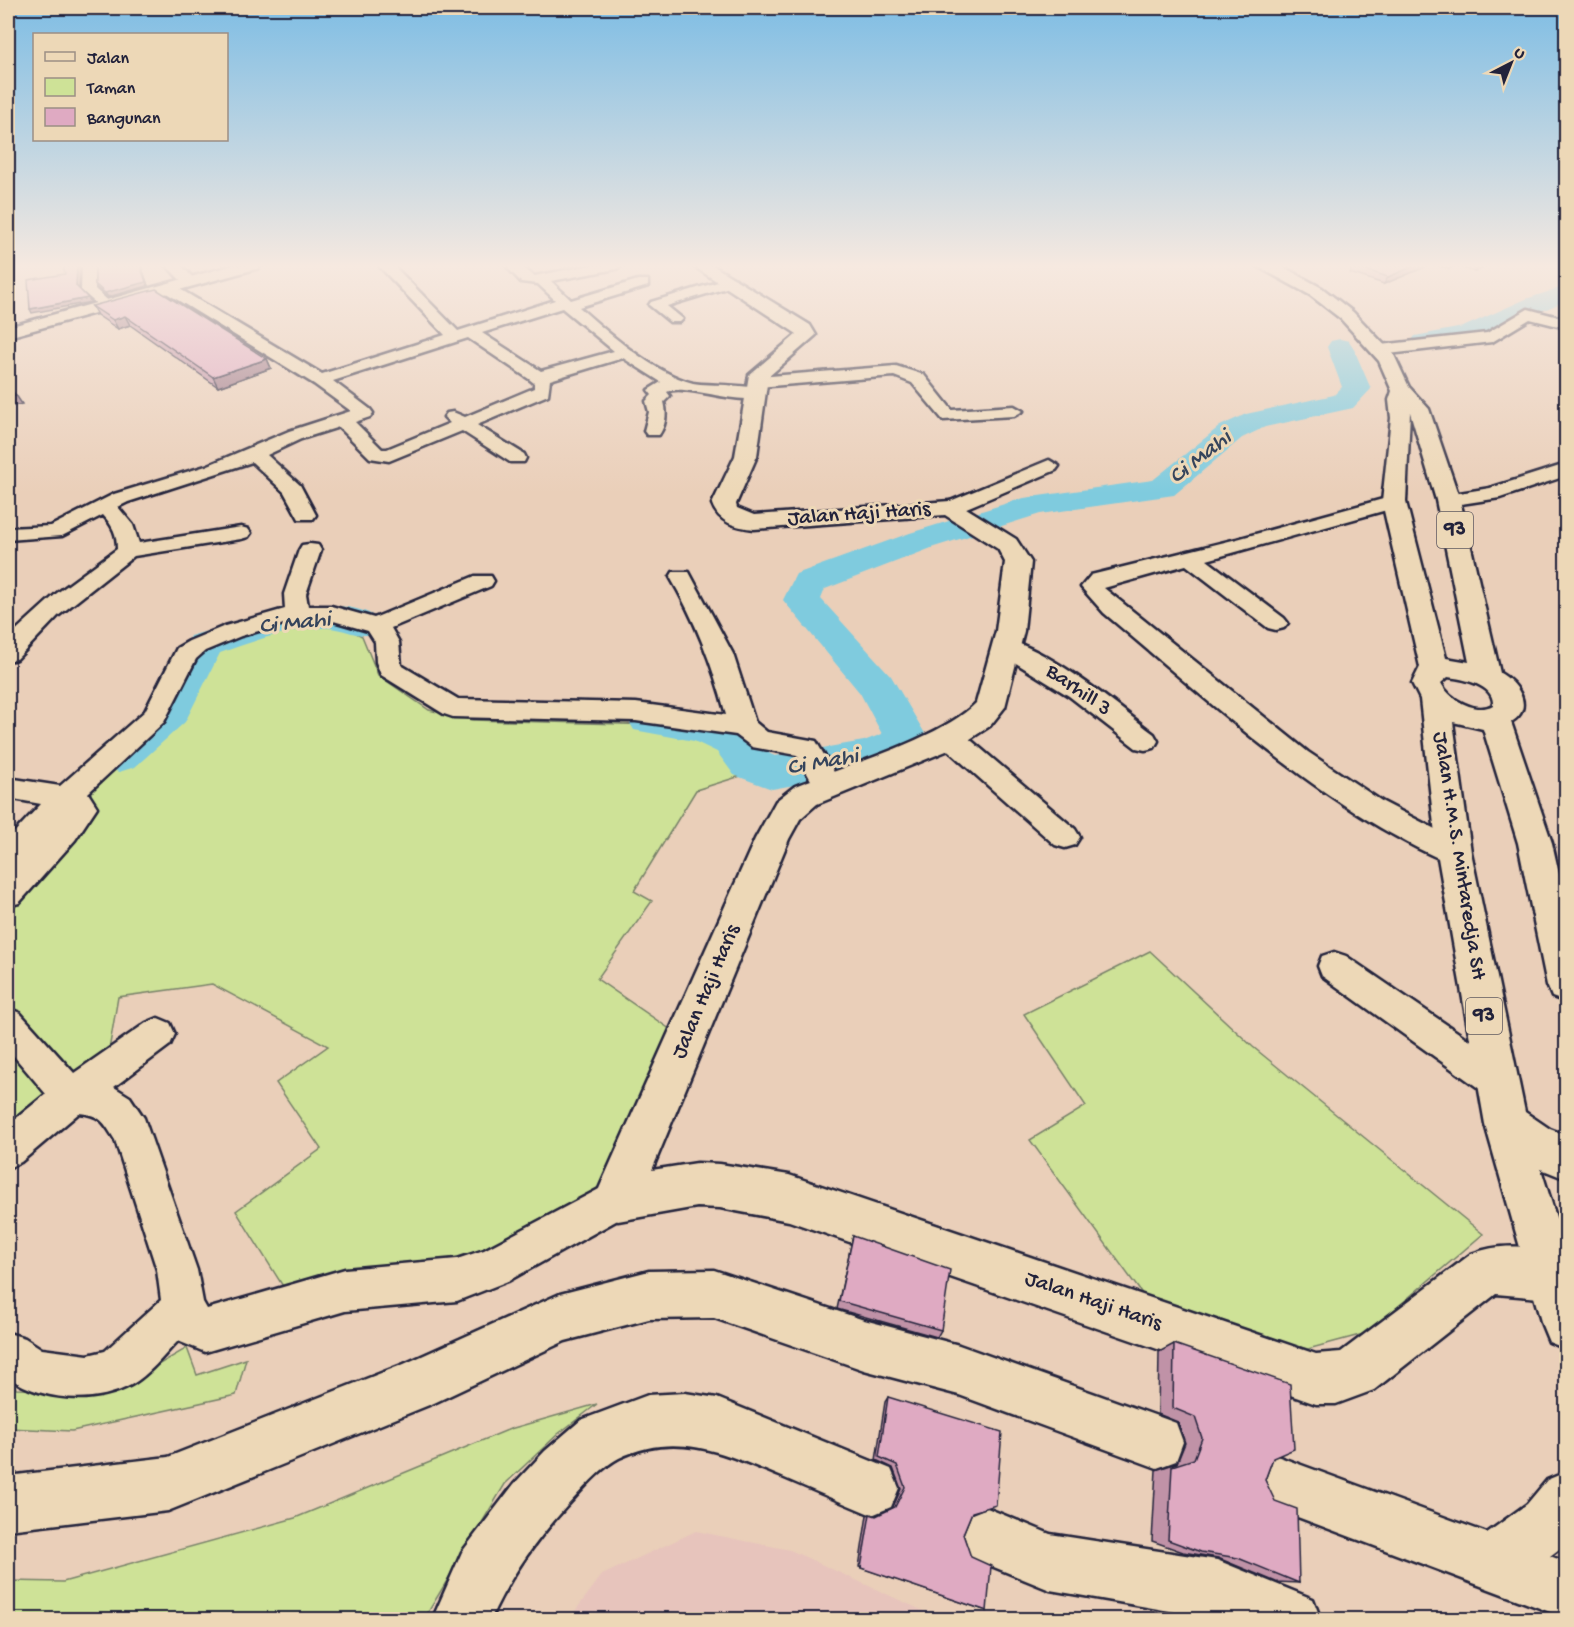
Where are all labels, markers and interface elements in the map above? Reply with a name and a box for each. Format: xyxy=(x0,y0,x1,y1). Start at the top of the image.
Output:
legend xyxy=(33,33,228,141)
north arrow xyxy=(1481,33,1541,93)
text: U xyxy=(1509,44,1529,65)
text: Jalan xyxy=(87,49,129,70)
text: Taman xyxy=(86,79,136,100)
text: Bangunan xyxy=(86,109,161,130)
water label: Ci Mahi xyxy=(1164,423,1240,492)
street label: Jalan Haji Haris xyxy=(787,497,932,533)
road number: 93 xyxy=(1437,512,1473,548)
water label: Ci Mahi xyxy=(258,606,335,642)
street label: Barhill 3 xyxy=(1039,659,1116,723)
street label: Jalan H.M.S. Mintaredja SH xyxy=(1426,730,1491,982)
water label: Ci Mahi xyxy=(785,742,864,784)
street label: Jalan Haji Haris xyxy=(667,920,747,1063)
road number: 93 xyxy=(1466,998,1502,1034)
street label: Jalan Haji Haris xyxy=(1021,1266,1166,1338)

